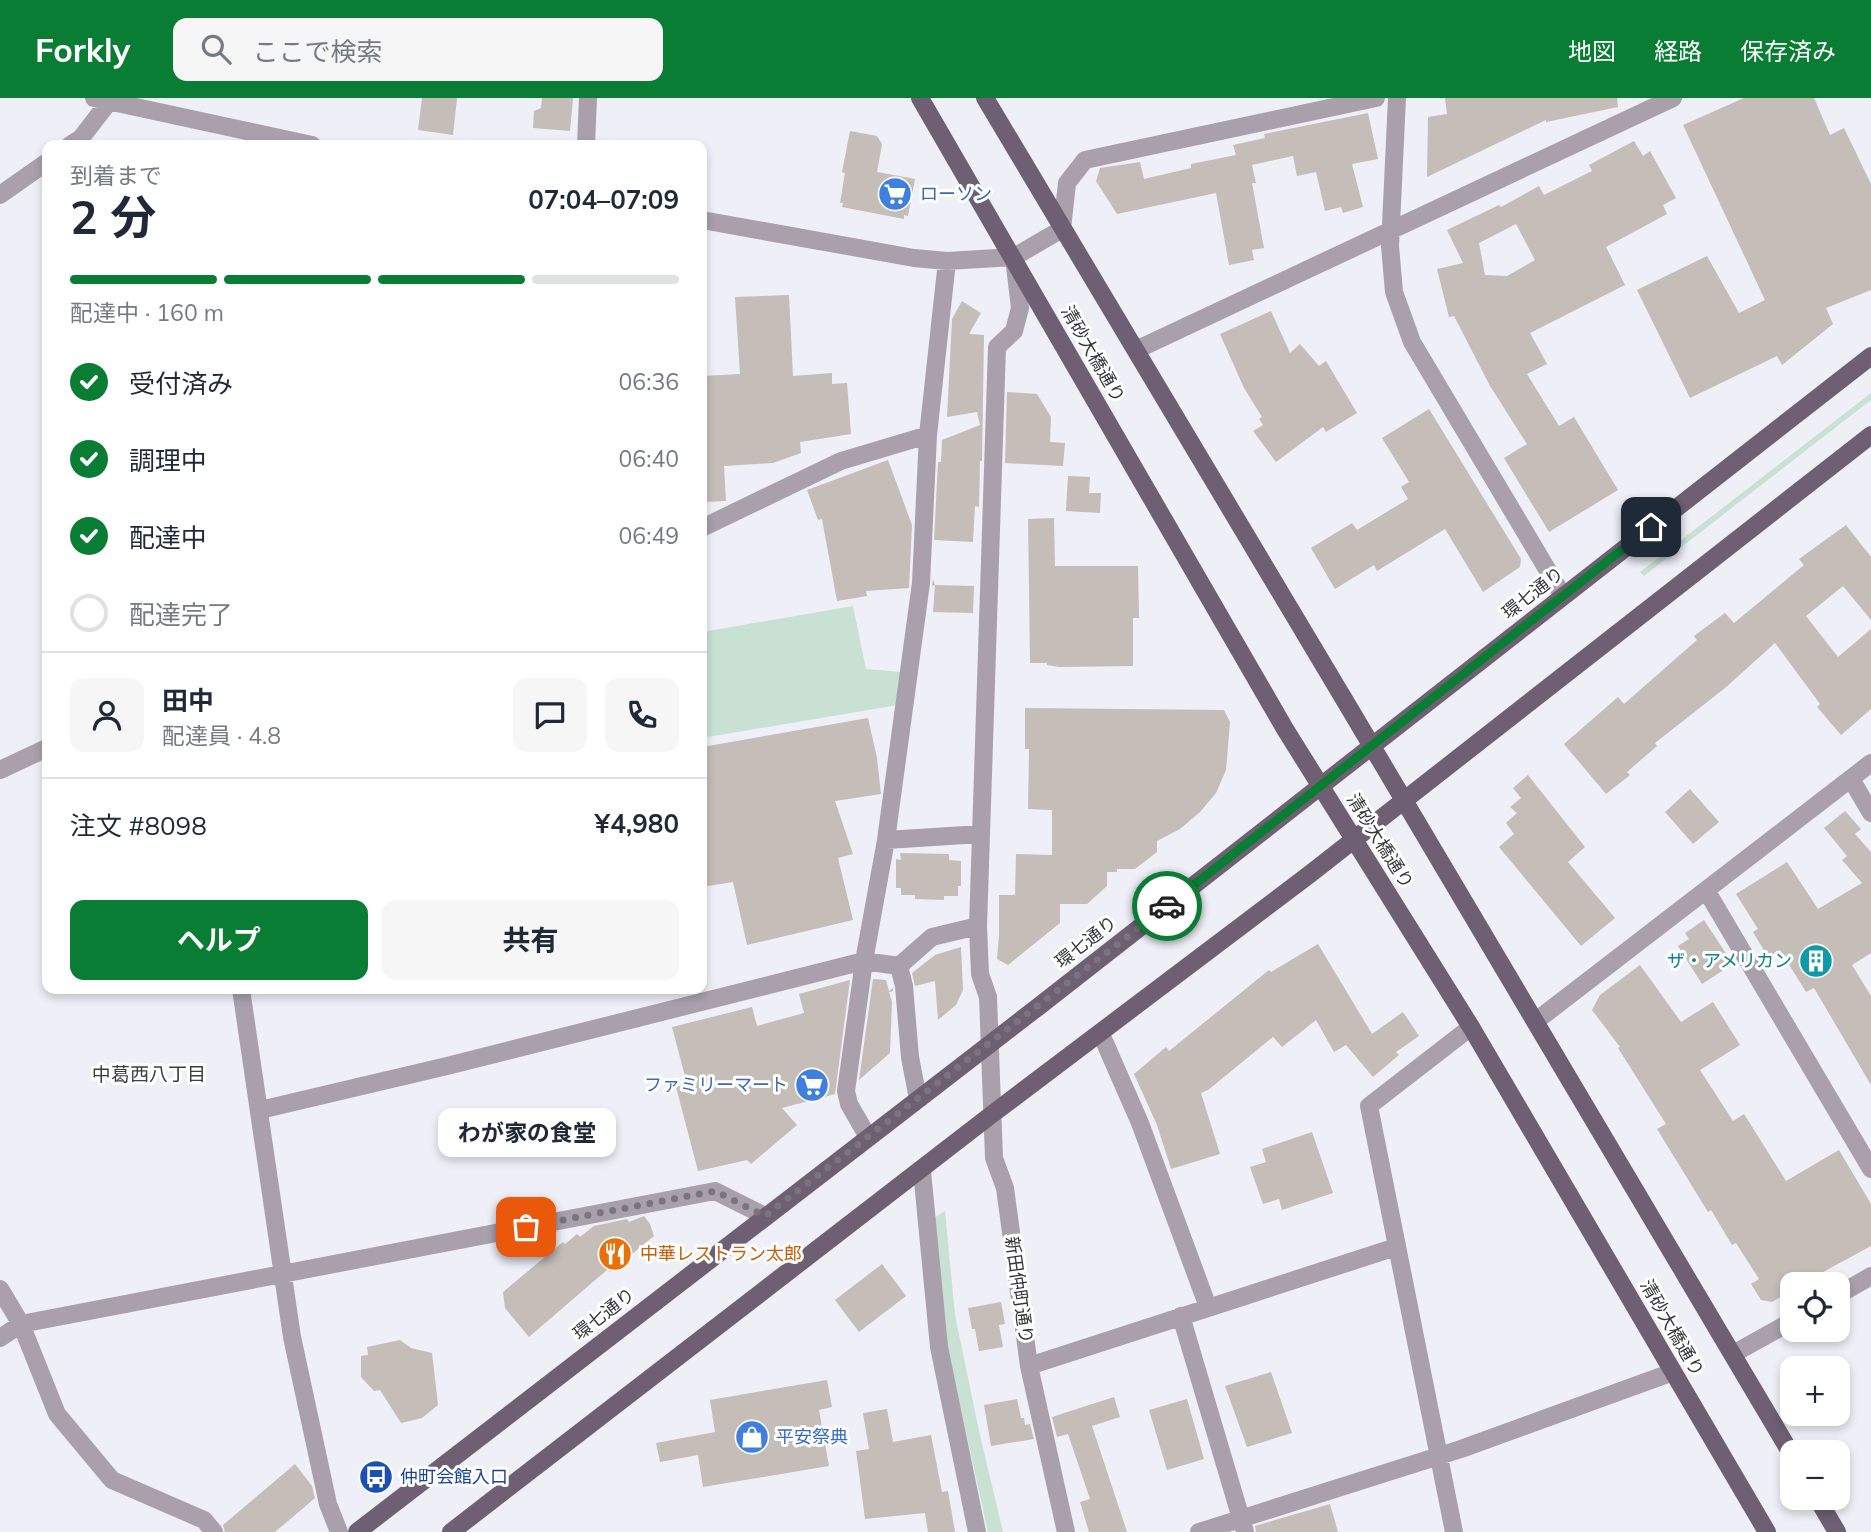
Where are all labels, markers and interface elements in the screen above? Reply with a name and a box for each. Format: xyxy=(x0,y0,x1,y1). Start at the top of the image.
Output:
search box xyxy=(173,18,663,81)
text: Forkly xyxy=(35,29,131,70)
icon: search xyxy=(197,30,235,68)
text: ここで検索 xyxy=(253,35,383,68)
text: 地図 xyxy=(1568,36,1616,66)
text: 経路 xyxy=(1654,36,1702,66)
text: 保存済み xyxy=(1740,36,1836,66)
text: 到着まで xyxy=(70,161,162,190)
supermarket icon: ローソン xyxy=(876,175,914,213)
place label: ローソン xyxy=(920,182,992,205)
text: 07:04–07:09 xyxy=(528,183,679,216)
text: 2 分 xyxy=(70,188,156,246)
text: 配達中 · 160 m xyxy=(70,298,224,327)
street label: 清砂大橋通り xyxy=(1056,301,1130,406)
icon: check xyxy=(70,363,108,401)
text: 受付済み xyxy=(129,367,233,400)
text: 06:36 xyxy=(619,367,679,396)
icon: check xyxy=(70,440,108,478)
text: 調理中 xyxy=(129,444,207,477)
text: 06:40 xyxy=(619,444,679,473)
pin xyxy=(1621,497,1681,557)
icon: home xyxy=(1632,508,1670,546)
icon: check xyxy=(70,517,108,555)
text: 配達中 xyxy=(129,521,207,554)
text: 06:49 xyxy=(619,521,679,550)
street label: 環七通り xyxy=(1497,561,1568,624)
text: 配達完了 xyxy=(129,598,233,631)
button: person xyxy=(70,678,144,752)
button: chat xyxy=(513,678,587,752)
button: phone xyxy=(605,678,679,752)
text: 田中 xyxy=(162,684,214,717)
text: 配達員 · 4.8 xyxy=(162,721,281,750)
street label: 清砂大橋通り xyxy=(1342,789,1419,893)
text: ¥4,980 xyxy=(595,807,679,840)
text: 注文 #8098 xyxy=(70,809,207,842)
courier xyxy=(1132,871,1202,941)
icon: car xyxy=(1148,887,1186,925)
button: ヘルプ xyxy=(70,900,368,980)
button: 共有 xyxy=(382,900,679,980)
street label: 環七通り xyxy=(1050,910,1121,973)
building icon: ザ・アメリカン xyxy=(1797,942,1835,980)
place label: ザ・アメリカン xyxy=(1667,949,1792,972)
district label: 中葛西八丁目 xyxy=(92,1062,206,1086)
supermarket icon: ファミリーマート xyxy=(793,1066,831,1104)
place label: ファミリーマート xyxy=(644,1073,788,1096)
callout: わが家の食堂 xyxy=(437,1108,615,1157)
text: わが家の食堂 xyxy=(458,1118,596,1147)
pin xyxy=(496,1197,556,1257)
icon: bag xyxy=(507,1208,545,1246)
restaurant icon: 中華レストラン太郎 xyxy=(596,1235,634,1273)
street label: 新田仲町通り xyxy=(1001,1235,1038,1345)
place label: 中華レストラン太郎 xyxy=(640,1242,802,1265)
map controls xyxy=(1780,1272,1850,1510)
button: locate xyxy=(1780,1272,1850,1342)
street label: 清砂大橋通り xyxy=(1635,1275,1709,1380)
street label: 環七通り xyxy=(568,1282,639,1345)
button: + xyxy=(1780,1356,1850,1426)
shop icon: 平安祭典 xyxy=(733,1418,771,1456)
place label: 平安祭典 xyxy=(776,1425,848,1448)
button: − xyxy=(1780,1440,1850,1510)
bus stop icon: 仲町会館入口 xyxy=(357,1458,395,1496)
place label: 仲町会館入口 xyxy=(400,1465,508,1488)

